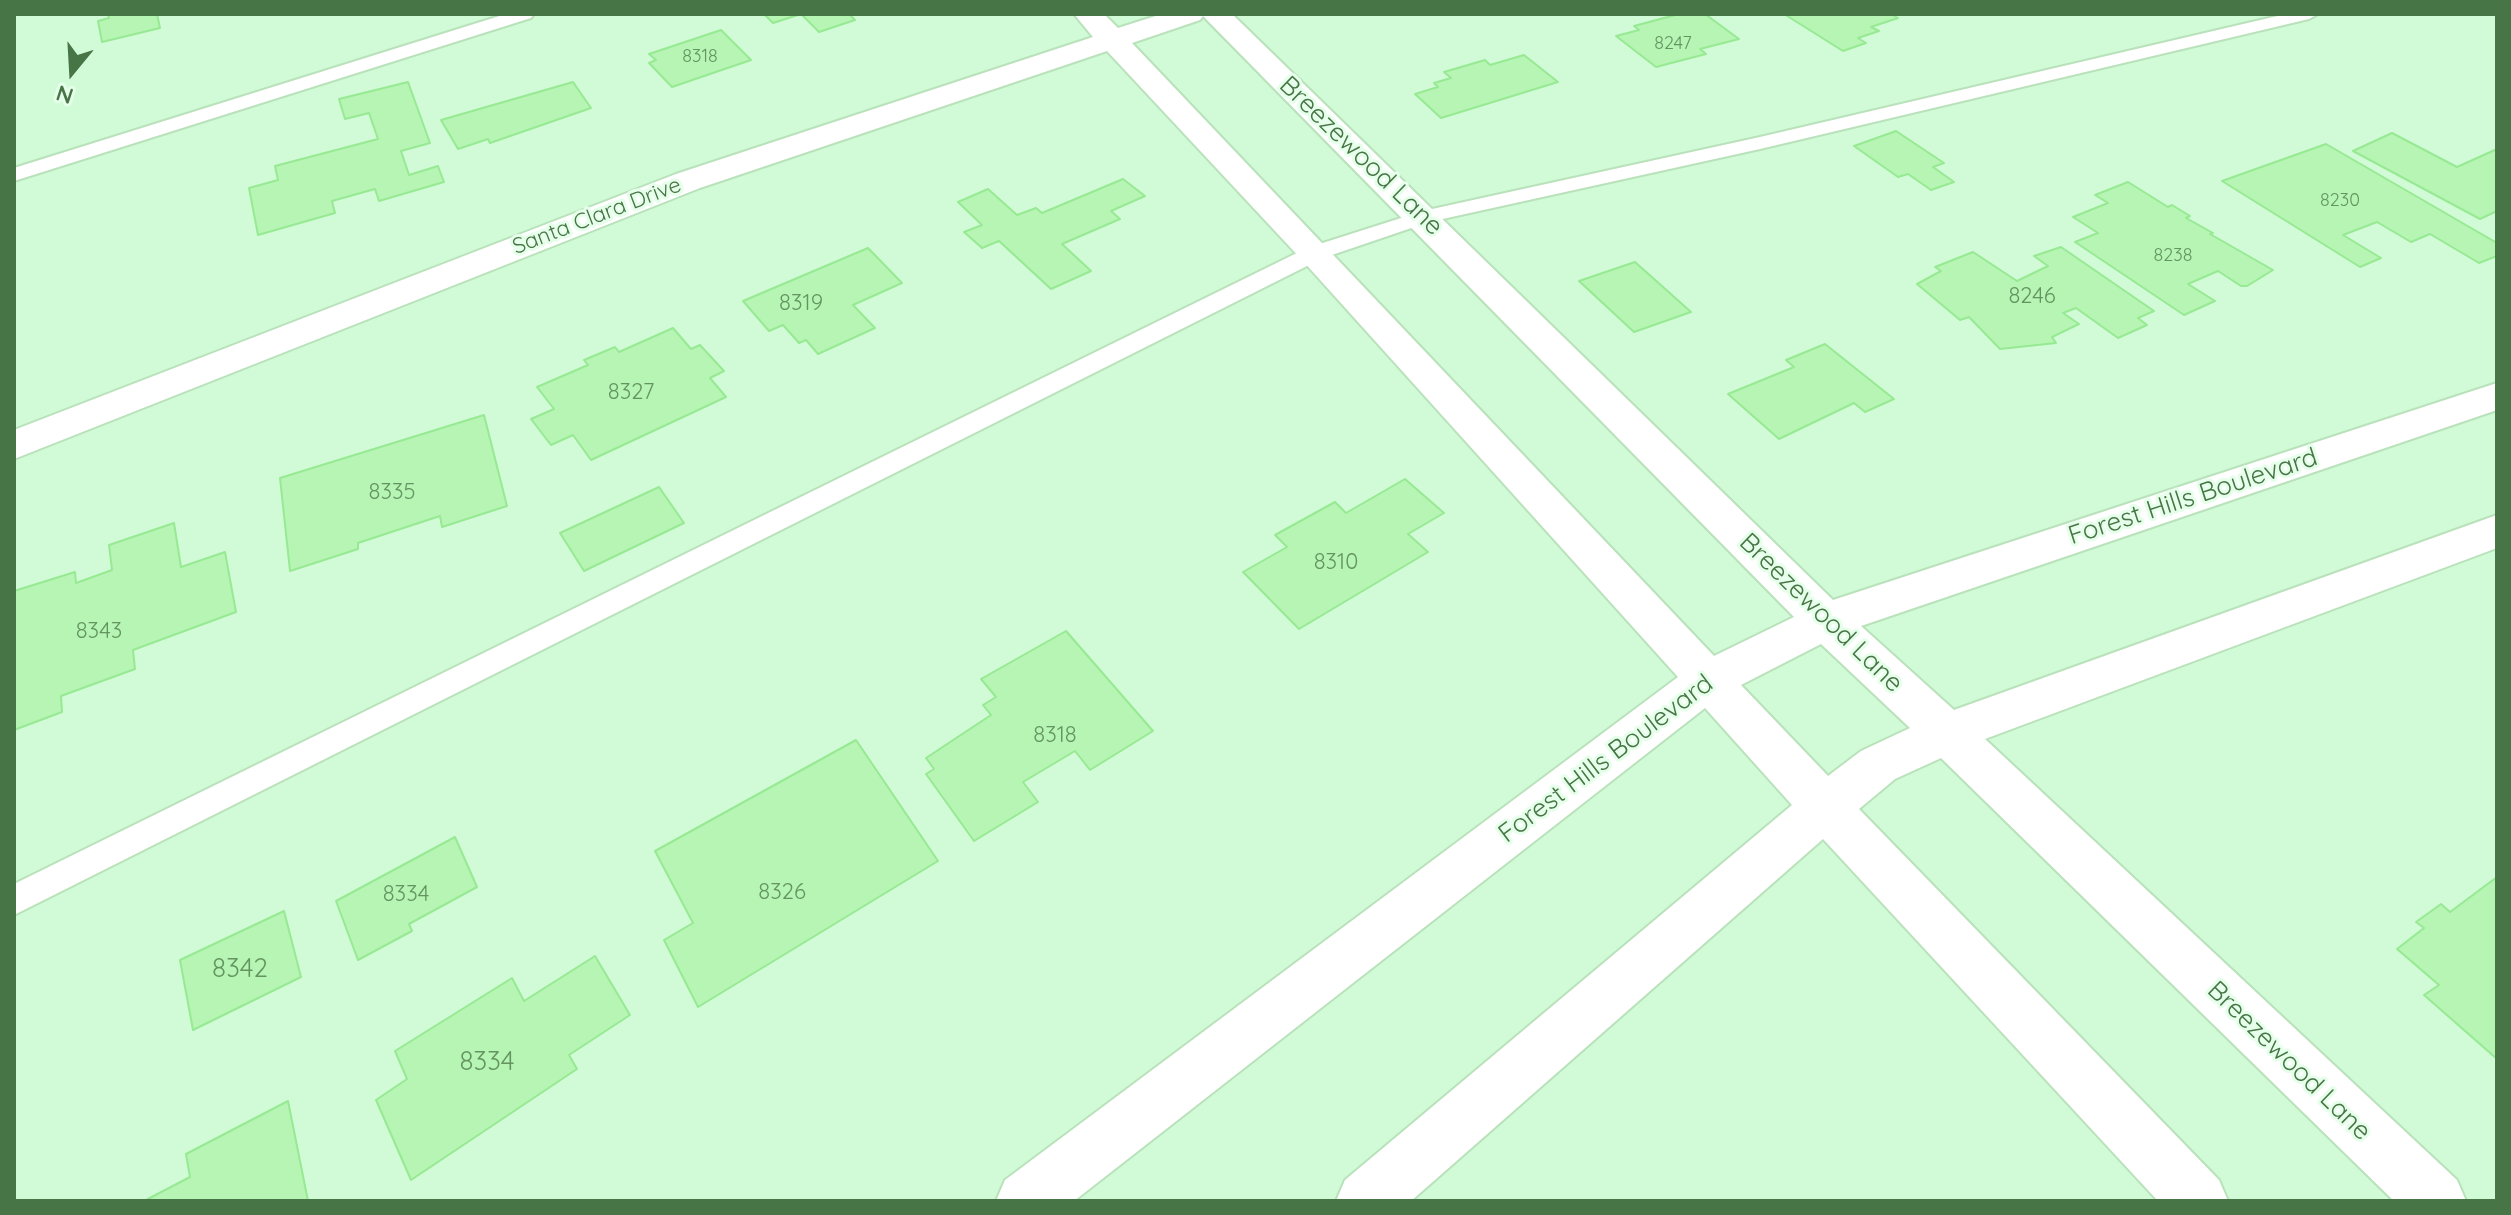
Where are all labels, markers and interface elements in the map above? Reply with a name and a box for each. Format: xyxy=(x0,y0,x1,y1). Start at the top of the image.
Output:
north arrow xyxy=(32,32,112,112)
house number: 8247 xyxy=(1654,33,1692,55)
house number: 8318 xyxy=(682,46,718,68)
street label: Breezewood Lane xyxy=(1273,70,1449,242)
text: N xyxy=(53,79,77,111)
street label: Santa Clara Drive xyxy=(509,172,685,260)
house number: 8230 xyxy=(2320,190,2360,212)
house number: 8238 xyxy=(2154,245,2192,267)
house number: 8246 xyxy=(2008,283,2056,309)
house number: 8319 xyxy=(779,290,823,316)
house number: 8327 xyxy=(608,379,654,405)
street label: Forest Hills Boulevard xyxy=(2064,442,2322,552)
house number: 8335 xyxy=(369,479,415,505)
street label: Breezewood Lane xyxy=(1733,527,1909,699)
house number: 8310 xyxy=(1314,549,1358,575)
house number: 8343 xyxy=(76,618,122,644)
street label: Forest Hills Boulevard xyxy=(1493,668,1719,850)
house number: 8318 xyxy=(1033,722,1077,748)
house number: 8326 xyxy=(758,879,806,905)
house number: 8334 xyxy=(383,881,429,907)
house number: 8342 xyxy=(212,953,268,985)
street label: Breezewood Lane xyxy=(2201,975,2377,1147)
house number: 8334 xyxy=(460,1046,514,1078)

